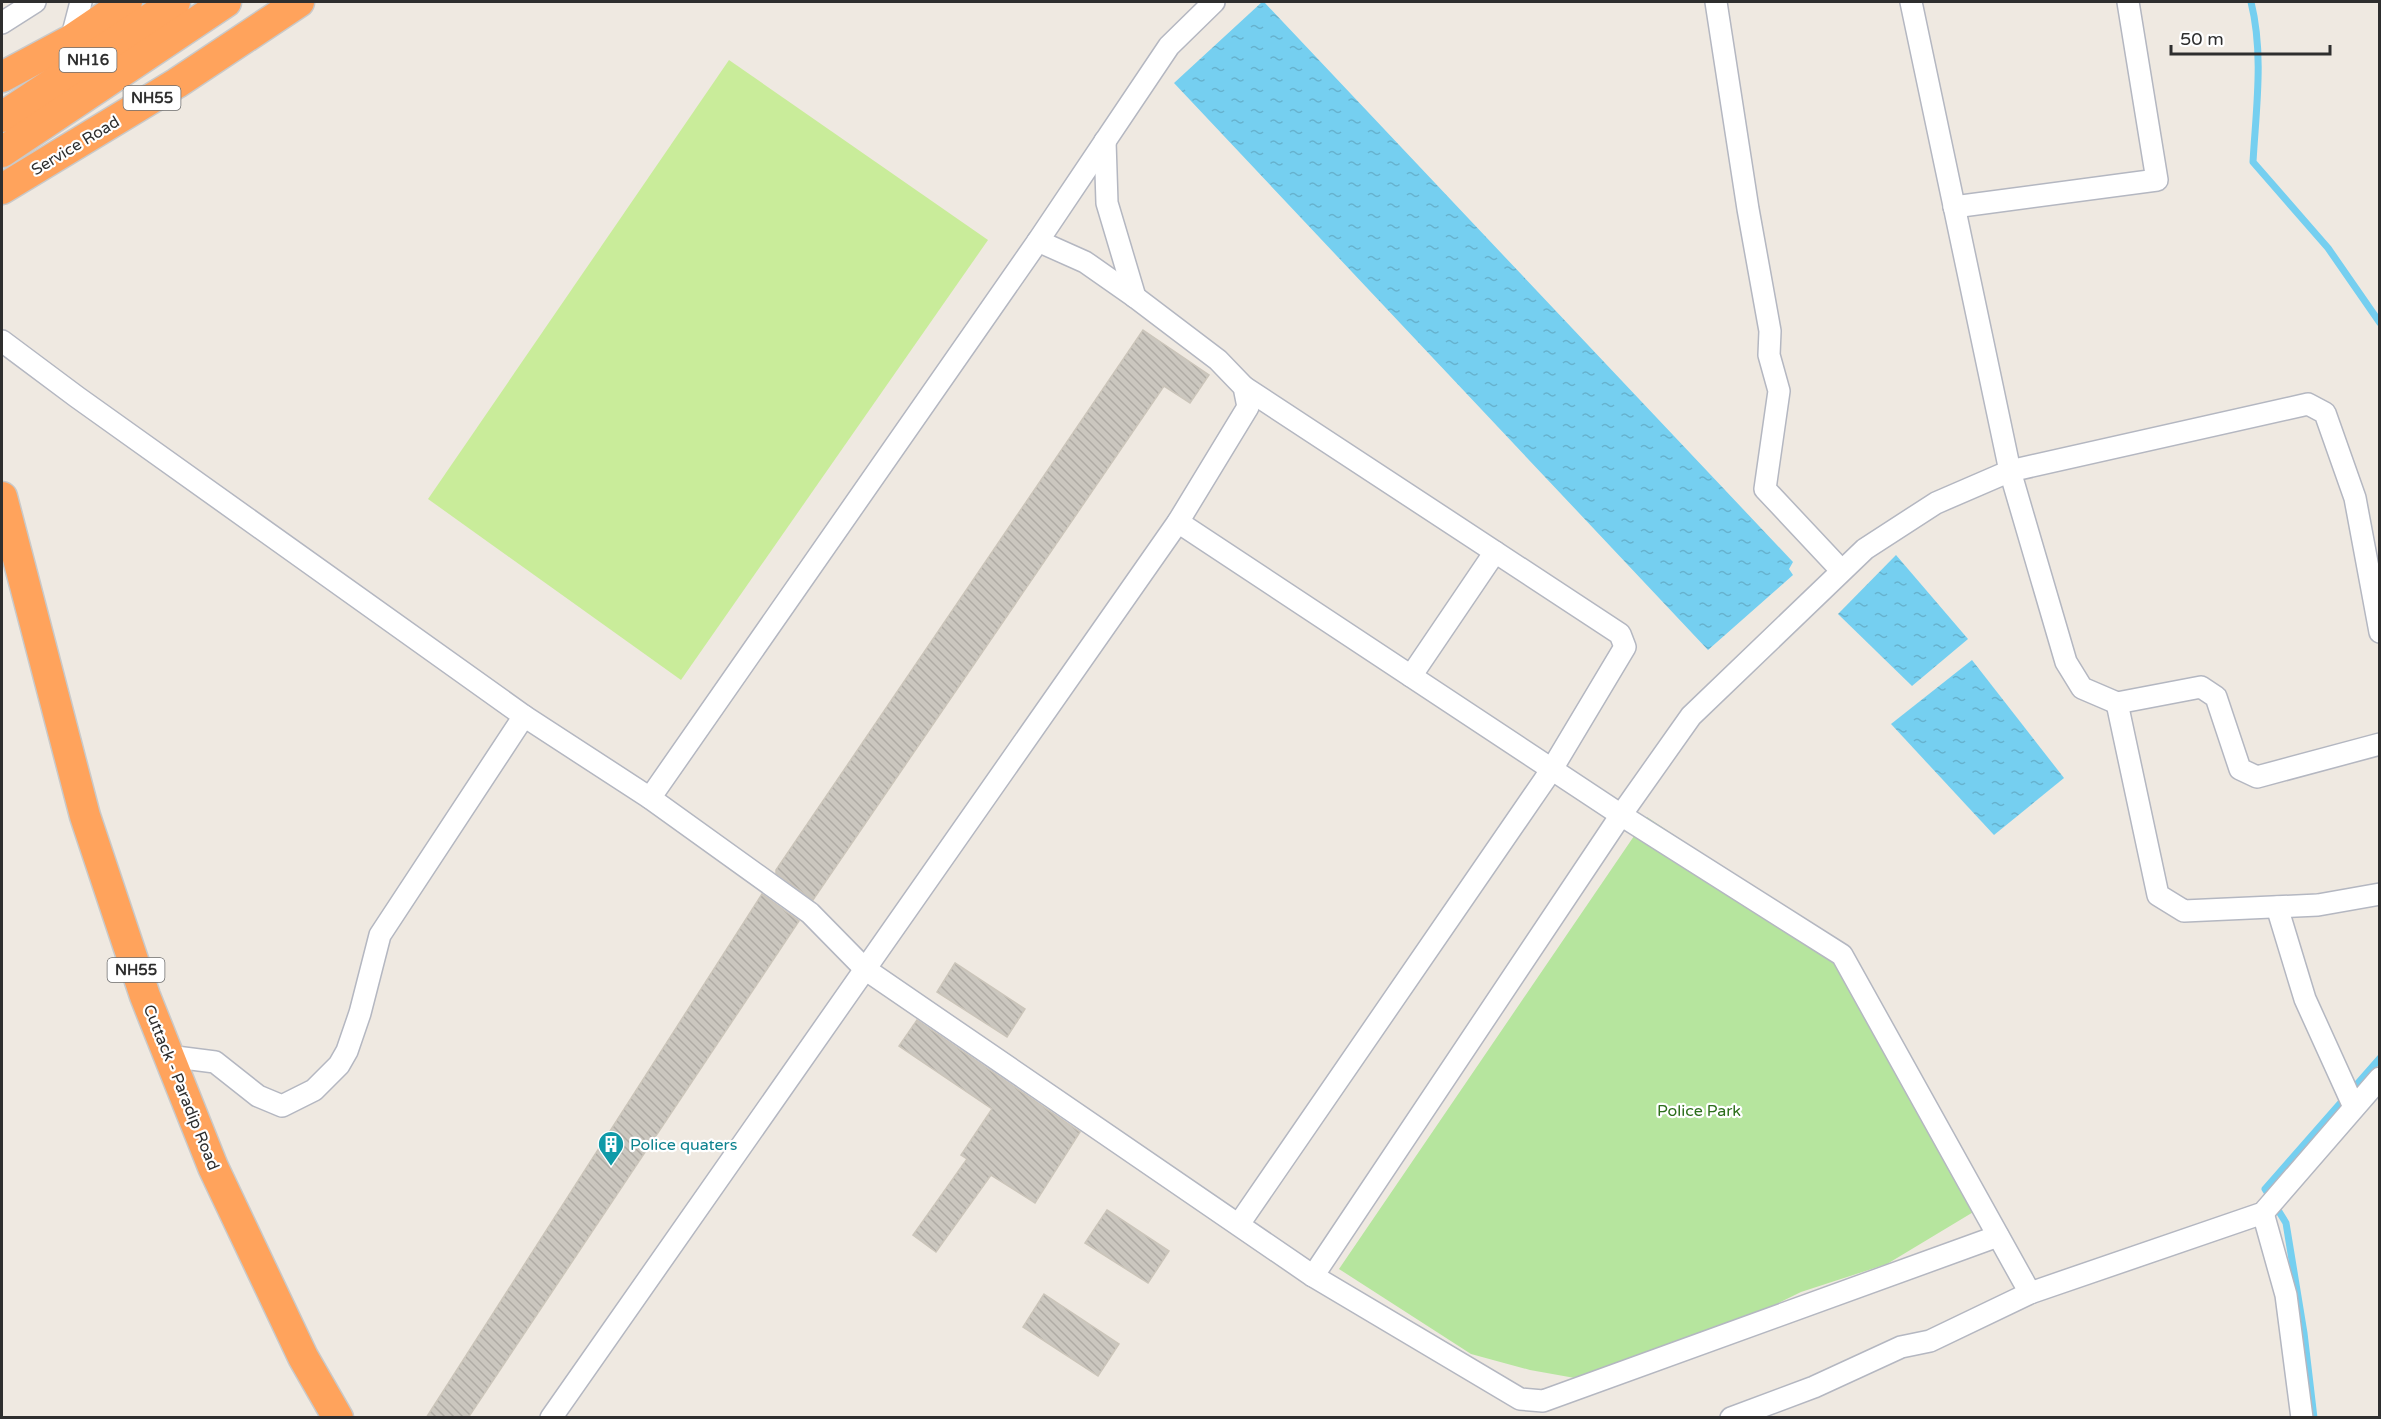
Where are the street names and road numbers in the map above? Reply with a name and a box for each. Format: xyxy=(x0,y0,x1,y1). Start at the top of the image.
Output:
road number: NH16 xyxy=(60,48,116,72)
road number: NH55 xyxy=(124,86,180,110)
street label: Service Road xyxy=(28,112,123,180)
road number: NH55 xyxy=(108,958,164,982)
street label: Cuttack - Paradip Road xyxy=(139,1002,223,1173)

